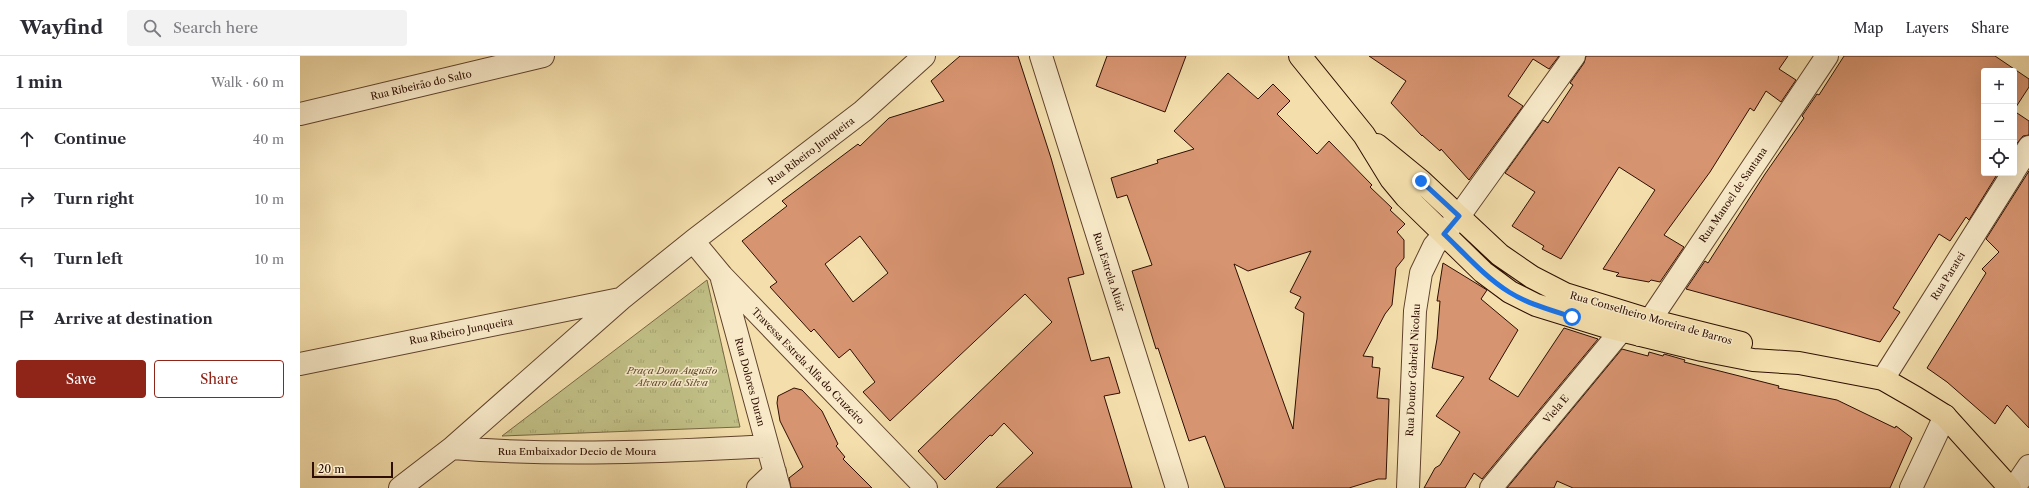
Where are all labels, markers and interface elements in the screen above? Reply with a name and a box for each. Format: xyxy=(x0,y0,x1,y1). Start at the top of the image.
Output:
search box xyxy=(127,10,407,46)
text: Wayfind xyxy=(20,16,103,39)
icon: search xyxy=(141,17,163,39)
text: Search here xyxy=(173,18,258,37)
text: Map xyxy=(1853,19,1883,37)
text: Layers xyxy=(1905,19,1949,37)
text: Share xyxy=(1971,19,2009,37)
street label: Rua Ribeirão do Salto xyxy=(369,67,473,103)
map controls xyxy=(1981,68,2017,176)
button: + xyxy=(1981,68,2017,104)
text: 1 min xyxy=(16,72,63,92)
text: Walk · 60 m xyxy=(211,74,284,90)
button: − xyxy=(1981,104,2017,140)
street label: Rua Ribeiro Junqueira xyxy=(765,114,858,188)
icon: ahead xyxy=(16,128,38,150)
text: Continue xyxy=(54,129,126,148)
text: 40 m xyxy=(253,131,284,147)
button: locate xyxy=(1981,140,2017,176)
street label: Rua Manoel de Santana xyxy=(1696,144,1770,245)
route end xyxy=(1412,172,1430,190)
icon: right xyxy=(16,188,38,210)
text: Turn right xyxy=(54,189,134,208)
text: 10 m xyxy=(255,191,284,207)
street label: Rua Estrela Altair xyxy=(1090,231,1128,314)
icon: left xyxy=(16,248,38,270)
text: Turn left xyxy=(54,249,123,268)
street label: Rua Paratei xyxy=(1928,249,1968,303)
text: 10 m xyxy=(255,251,284,267)
street label: Rua Conselheiro Moreira de Barros xyxy=(1568,289,1734,347)
street label: Rua Doutor Gabriel Nicolau xyxy=(1403,303,1423,437)
street label: Travessa Estrela Alfa do Cruzeiro xyxy=(749,305,867,427)
icon: arrive xyxy=(16,308,38,330)
route start xyxy=(1563,308,1581,326)
text: Arrive at destination xyxy=(54,309,213,328)
street label: Rua Ribeiro Junqueira xyxy=(408,314,515,347)
street label: Rua Dolores Duran xyxy=(732,336,768,428)
button: Save xyxy=(16,360,146,398)
button: Share xyxy=(154,360,284,398)
park label: Praça Dom Augusto Alvaro da Silva xyxy=(626,364,718,389)
street label: Viela E xyxy=(1540,392,1572,427)
street label: Rua Embaixador Decio de Moura xyxy=(498,445,657,458)
scale bar xyxy=(312,460,393,479)
text: 20 m xyxy=(318,462,344,476)

